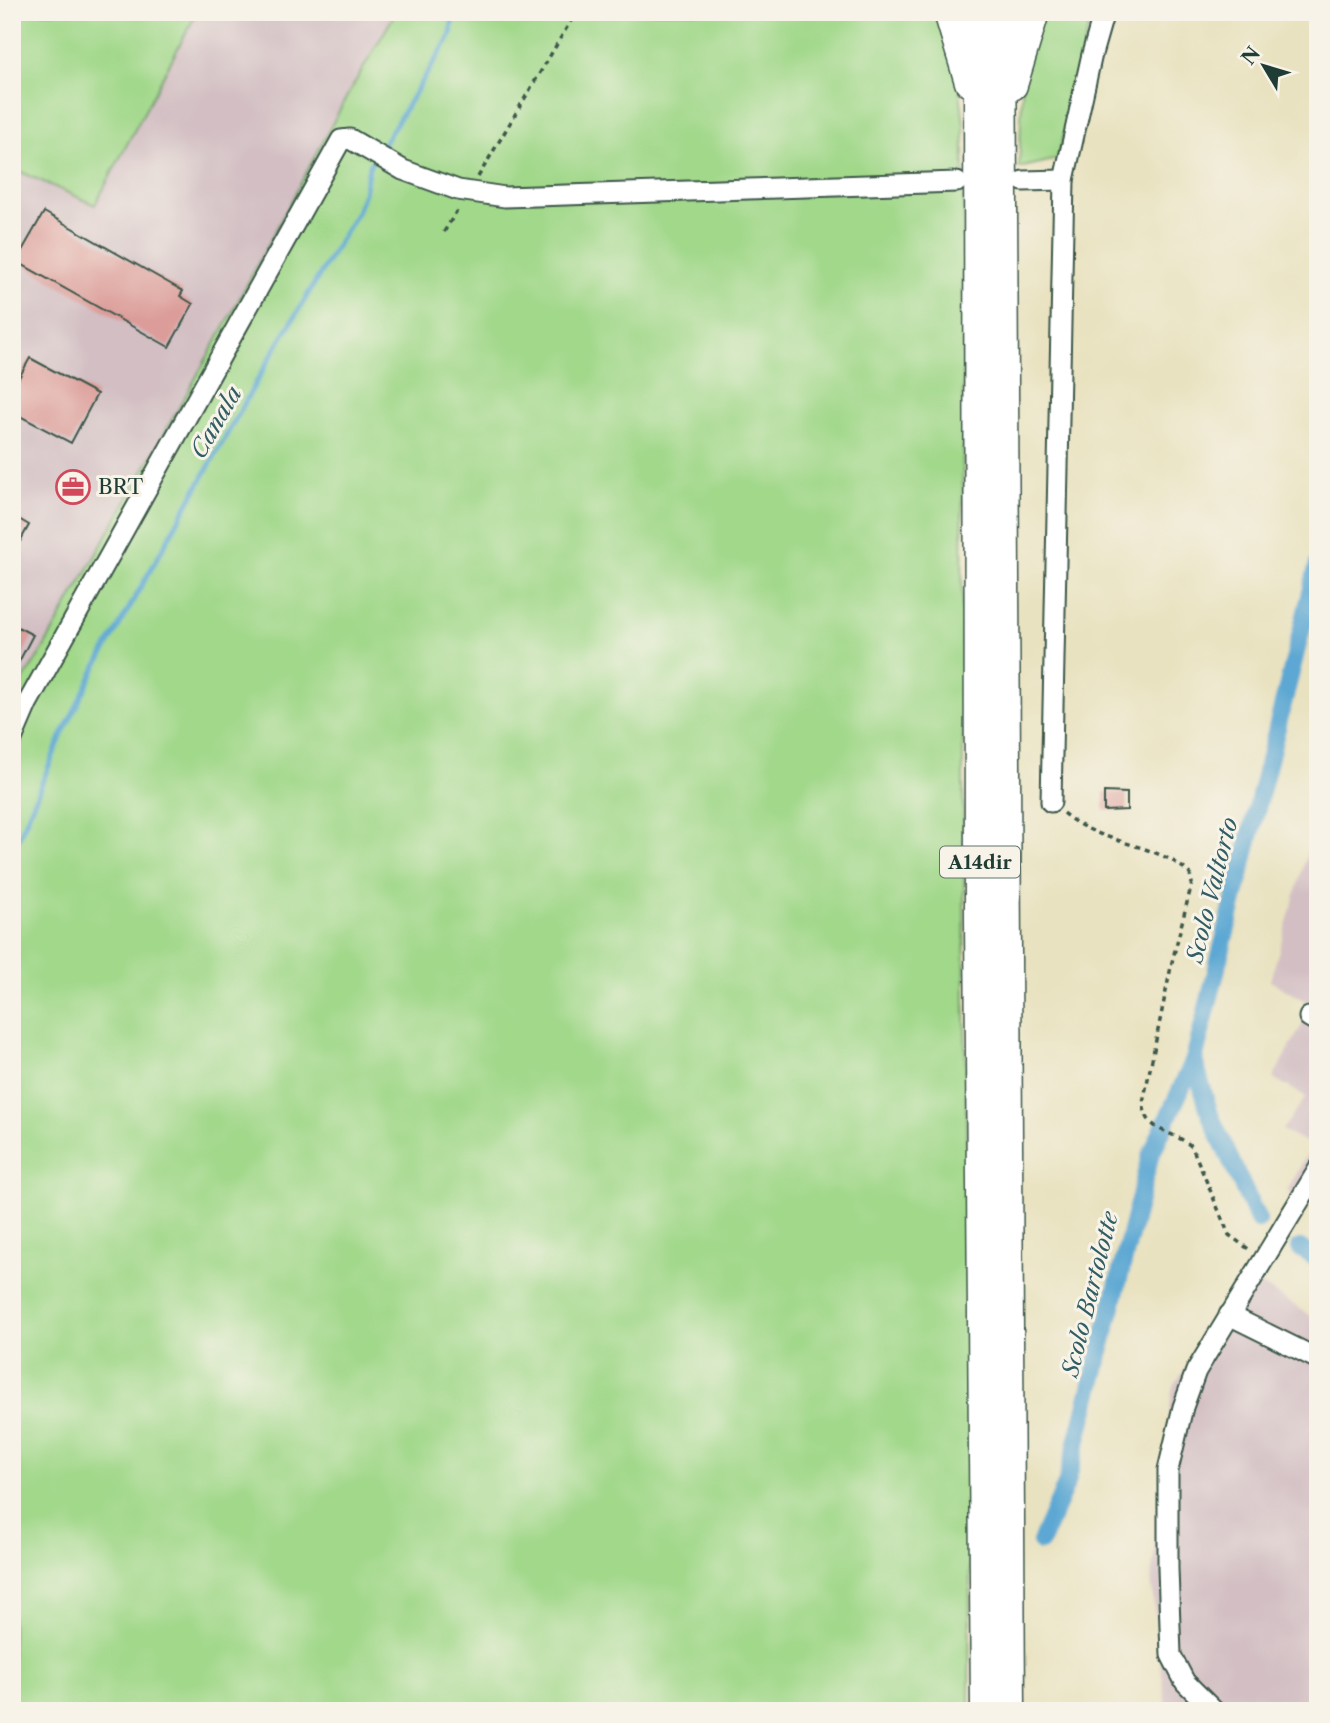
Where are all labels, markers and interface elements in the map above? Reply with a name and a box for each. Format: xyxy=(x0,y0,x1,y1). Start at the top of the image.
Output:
north arrow xyxy=(1228,32,1298,102)
text: N xyxy=(1237,42,1265,69)
water label: Canala xyxy=(184,381,248,463)
office icon: BRT xyxy=(54,468,92,506)
place label: BRT xyxy=(98,474,144,499)
water label: Scolo Valtorto xyxy=(1180,814,1244,967)
road number: A14dir xyxy=(940,846,1020,877)
water label: Scolo Bartolotte xyxy=(1055,1208,1124,1381)

